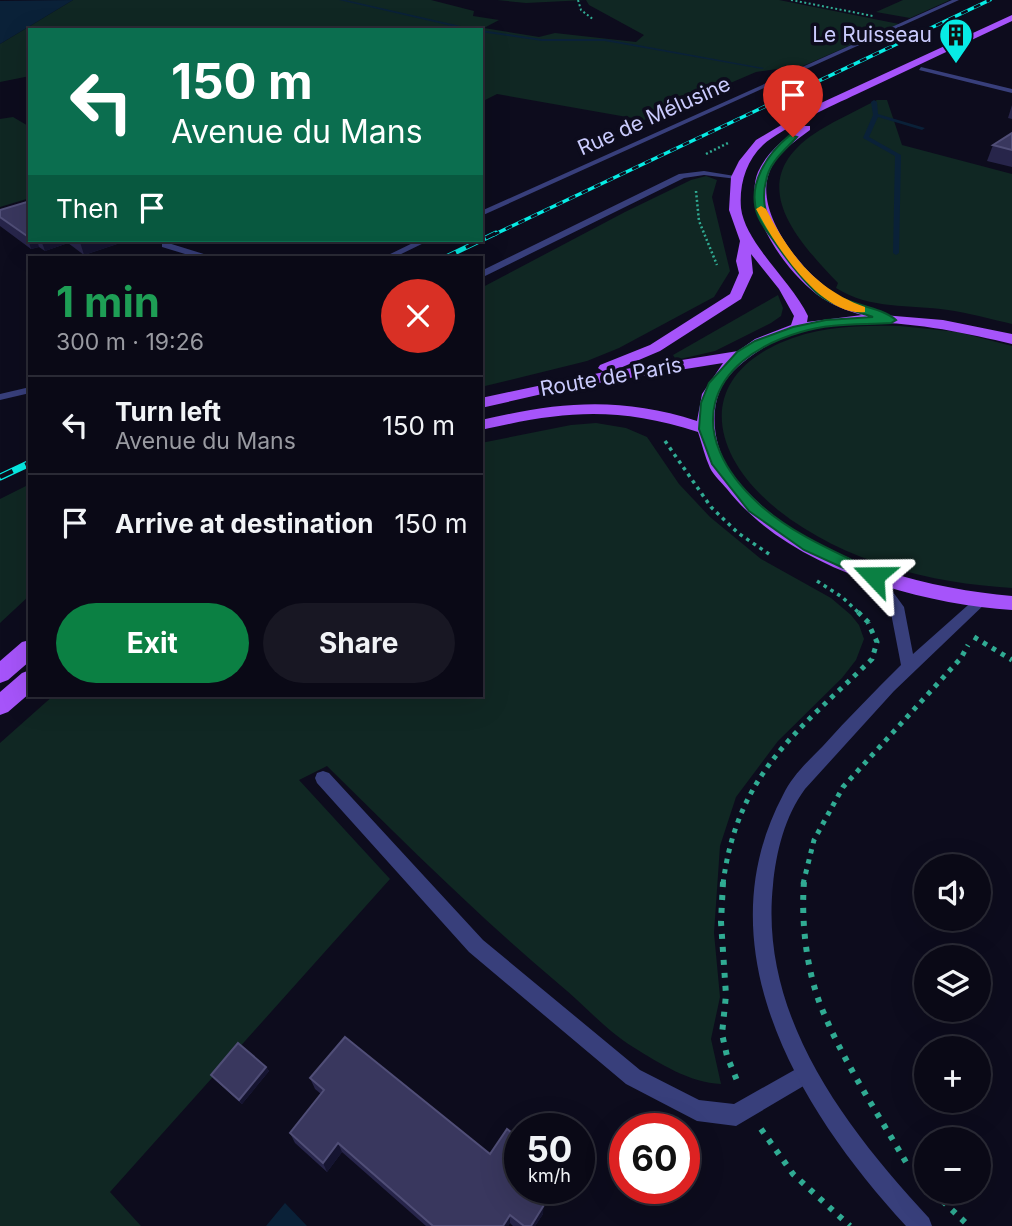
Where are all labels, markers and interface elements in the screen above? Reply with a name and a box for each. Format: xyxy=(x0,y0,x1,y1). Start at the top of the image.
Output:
building icon: Le Ruisseau xyxy=(937,16,975,65)
place label: Le Ruisseau xyxy=(812,22,932,47)
text: 150 m xyxy=(171,52,313,111)
icon: left xyxy=(56,56,147,147)
pin xyxy=(763,65,823,137)
street label: Rue de Mélusine xyxy=(574,71,734,160)
icon: arrive xyxy=(774,76,812,114)
text: Avenue du Mans xyxy=(171,112,423,151)
icon: arrive xyxy=(133,189,171,227)
text: Then xyxy=(56,193,119,224)
text: 1 min xyxy=(56,276,160,327)
button: close xyxy=(381,279,455,353)
text: 300 m · 19:26 xyxy=(56,328,204,356)
street label: Route de Paris xyxy=(538,352,684,401)
text: Turn left xyxy=(115,396,221,427)
icon: left xyxy=(56,406,94,444)
text: 150 m xyxy=(382,410,455,441)
text: Avenue du Mans xyxy=(115,427,296,455)
icon: arrive xyxy=(56,504,94,542)
text: Arrive at destination xyxy=(115,508,374,539)
text: 150 m xyxy=(395,508,467,539)
position arrow xyxy=(837,539,911,613)
button: Exit xyxy=(56,603,249,683)
button: Share xyxy=(263,603,455,683)
map controls xyxy=(914,854,991,1204)
button: sound xyxy=(914,854,991,931)
button: layers xyxy=(914,945,991,1022)
button: + xyxy=(914,1036,991,1113)
speed limit sign: 60 xyxy=(609,1113,700,1204)
button: − xyxy=(914,1127,991,1204)
text: 50 xyxy=(527,1128,572,1170)
text: km/h xyxy=(528,1165,571,1186)

